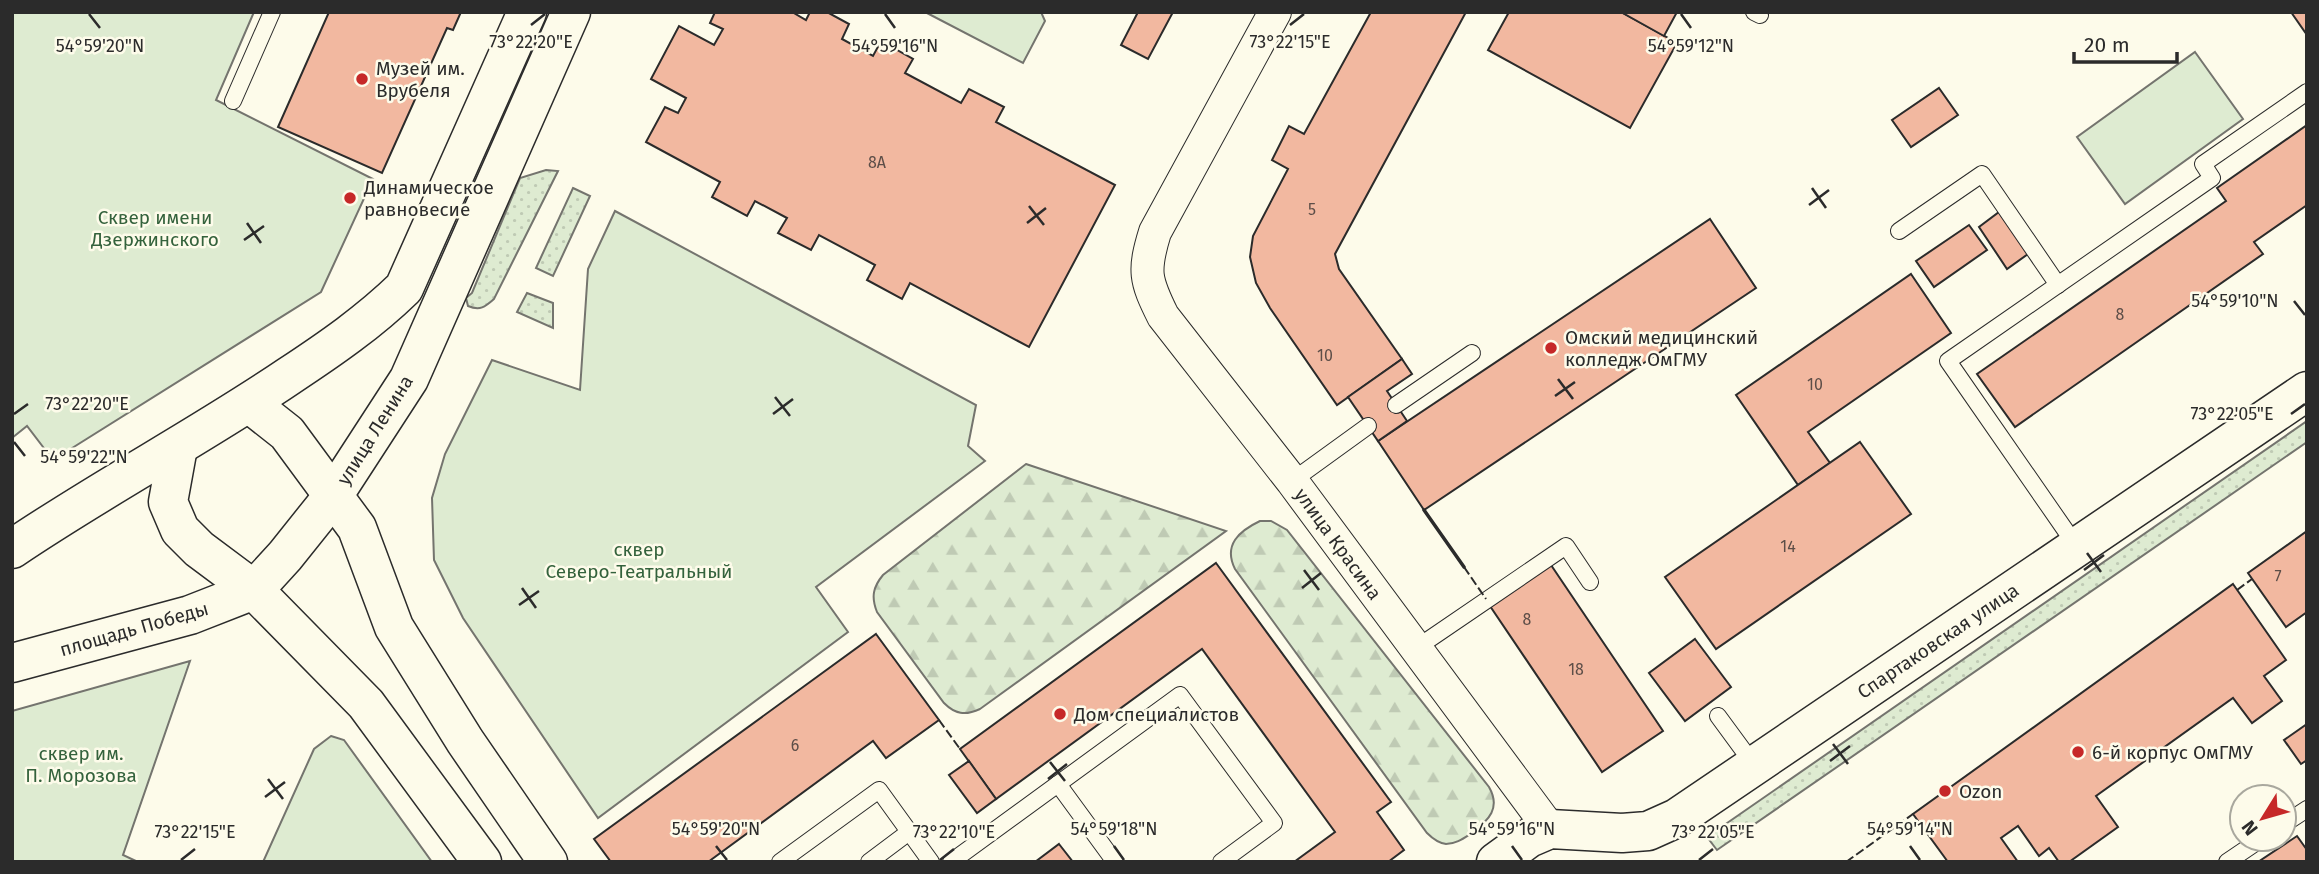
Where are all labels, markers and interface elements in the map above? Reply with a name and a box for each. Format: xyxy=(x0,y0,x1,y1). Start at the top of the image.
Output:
scale bar xyxy=(2074,21,2177,65)
text: 73°22'20"E xyxy=(489,31,573,53)
text: 73°22'15"E xyxy=(1249,31,1331,53)
text: 20 m xyxy=(2084,32,2130,58)
text: 54°59'20"N xyxy=(56,35,144,57)
text: 54°59'16"N xyxy=(852,35,938,57)
text: 54°59'12"N xyxy=(1648,35,1734,57)
place label: Музей им. Врубеля xyxy=(376,57,465,102)
marker: Музей им. Врубеля xyxy=(354,71,370,87)
house number: 8А xyxy=(868,153,887,172)
place label: Динамическое равновесие xyxy=(363,176,494,221)
marker: Динамическое равновесие xyxy=(342,190,358,206)
house number: 5 xyxy=(1308,200,1316,219)
park label: Сквер имени Дзержинского xyxy=(90,206,219,251)
text: 54°59'10"N xyxy=(2191,290,2279,312)
house number: 8 xyxy=(2116,305,2125,324)
place label: Омский медицинский колледж ОмГМУ xyxy=(1565,326,1758,371)
marker: Омский медицинский колледж ОмГМУ xyxy=(1543,340,1559,356)
house number: 10 xyxy=(1317,346,1333,365)
street label: улица Ленина xyxy=(332,371,418,489)
house number: 10 xyxy=(1807,375,1823,394)
text: 73°22'20"E xyxy=(45,393,129,415)
text: 73°22'05"E xyxy=(2190,403,2274,425)
text: 54°59'22"N xyxy=(40,446,128,468)
street label: улица Красина xyxy=(1290,484,1386,604)
house number: 14 xyxy=(1780,537,1796,556)
park label: сквер Северо-Театральный xyxy=(546,538,732,583)
house number: 7 xyxy=(2274,567,2282,586)
street label: Спартаковская улица xyxy=(1853,578,2023,704)
street label: площадь Победы xyxy=(57,597,211,661)
house number: 8 xyxy=(1523,610,1532,629)
house number: 18 xyxy=(1568,660,1584,679)
place label: Дом специалистов xyxy=(1073,703,1239,726)
marker: Дом специалистов xyxy=(1052,706,1068,722)
house number: 6 xyxy=(791,736,799,755)
place label: 6-й корпус ОмГМУ xyxy=(2092,741,2254,764)
park label: сквер им. П. Морозова xyxy=(25,742,137,787)
marker: 6-й корпус ОмГМУ xyxy=(2070,744,2086,760)
place label: Ozon xyxy=(1959,780,2002,803)
marker: Ozon xyxy=(1937,783,1953,799)
north arrow xyxy=(2228,783,2298,853)
text: N xyxy=(2237,816,2263,840)
text: 54°59'20"N xyxy=(672,818,760,840)
text: 54°59'18"N xyxy=(1070,818,1158,840)
text: 54°59'16"N xyxy=(1469,818,1555,840)
text: 54°59'14"N xyxy=(1867,818,1953,840)
text: 73°22'15"E xyxy=(154,821,236,843)
text: 73°22'10"E xyxy=(913,821,995,843)
text: 73°22'05"E xyxy=(1671,821,1755,843)

